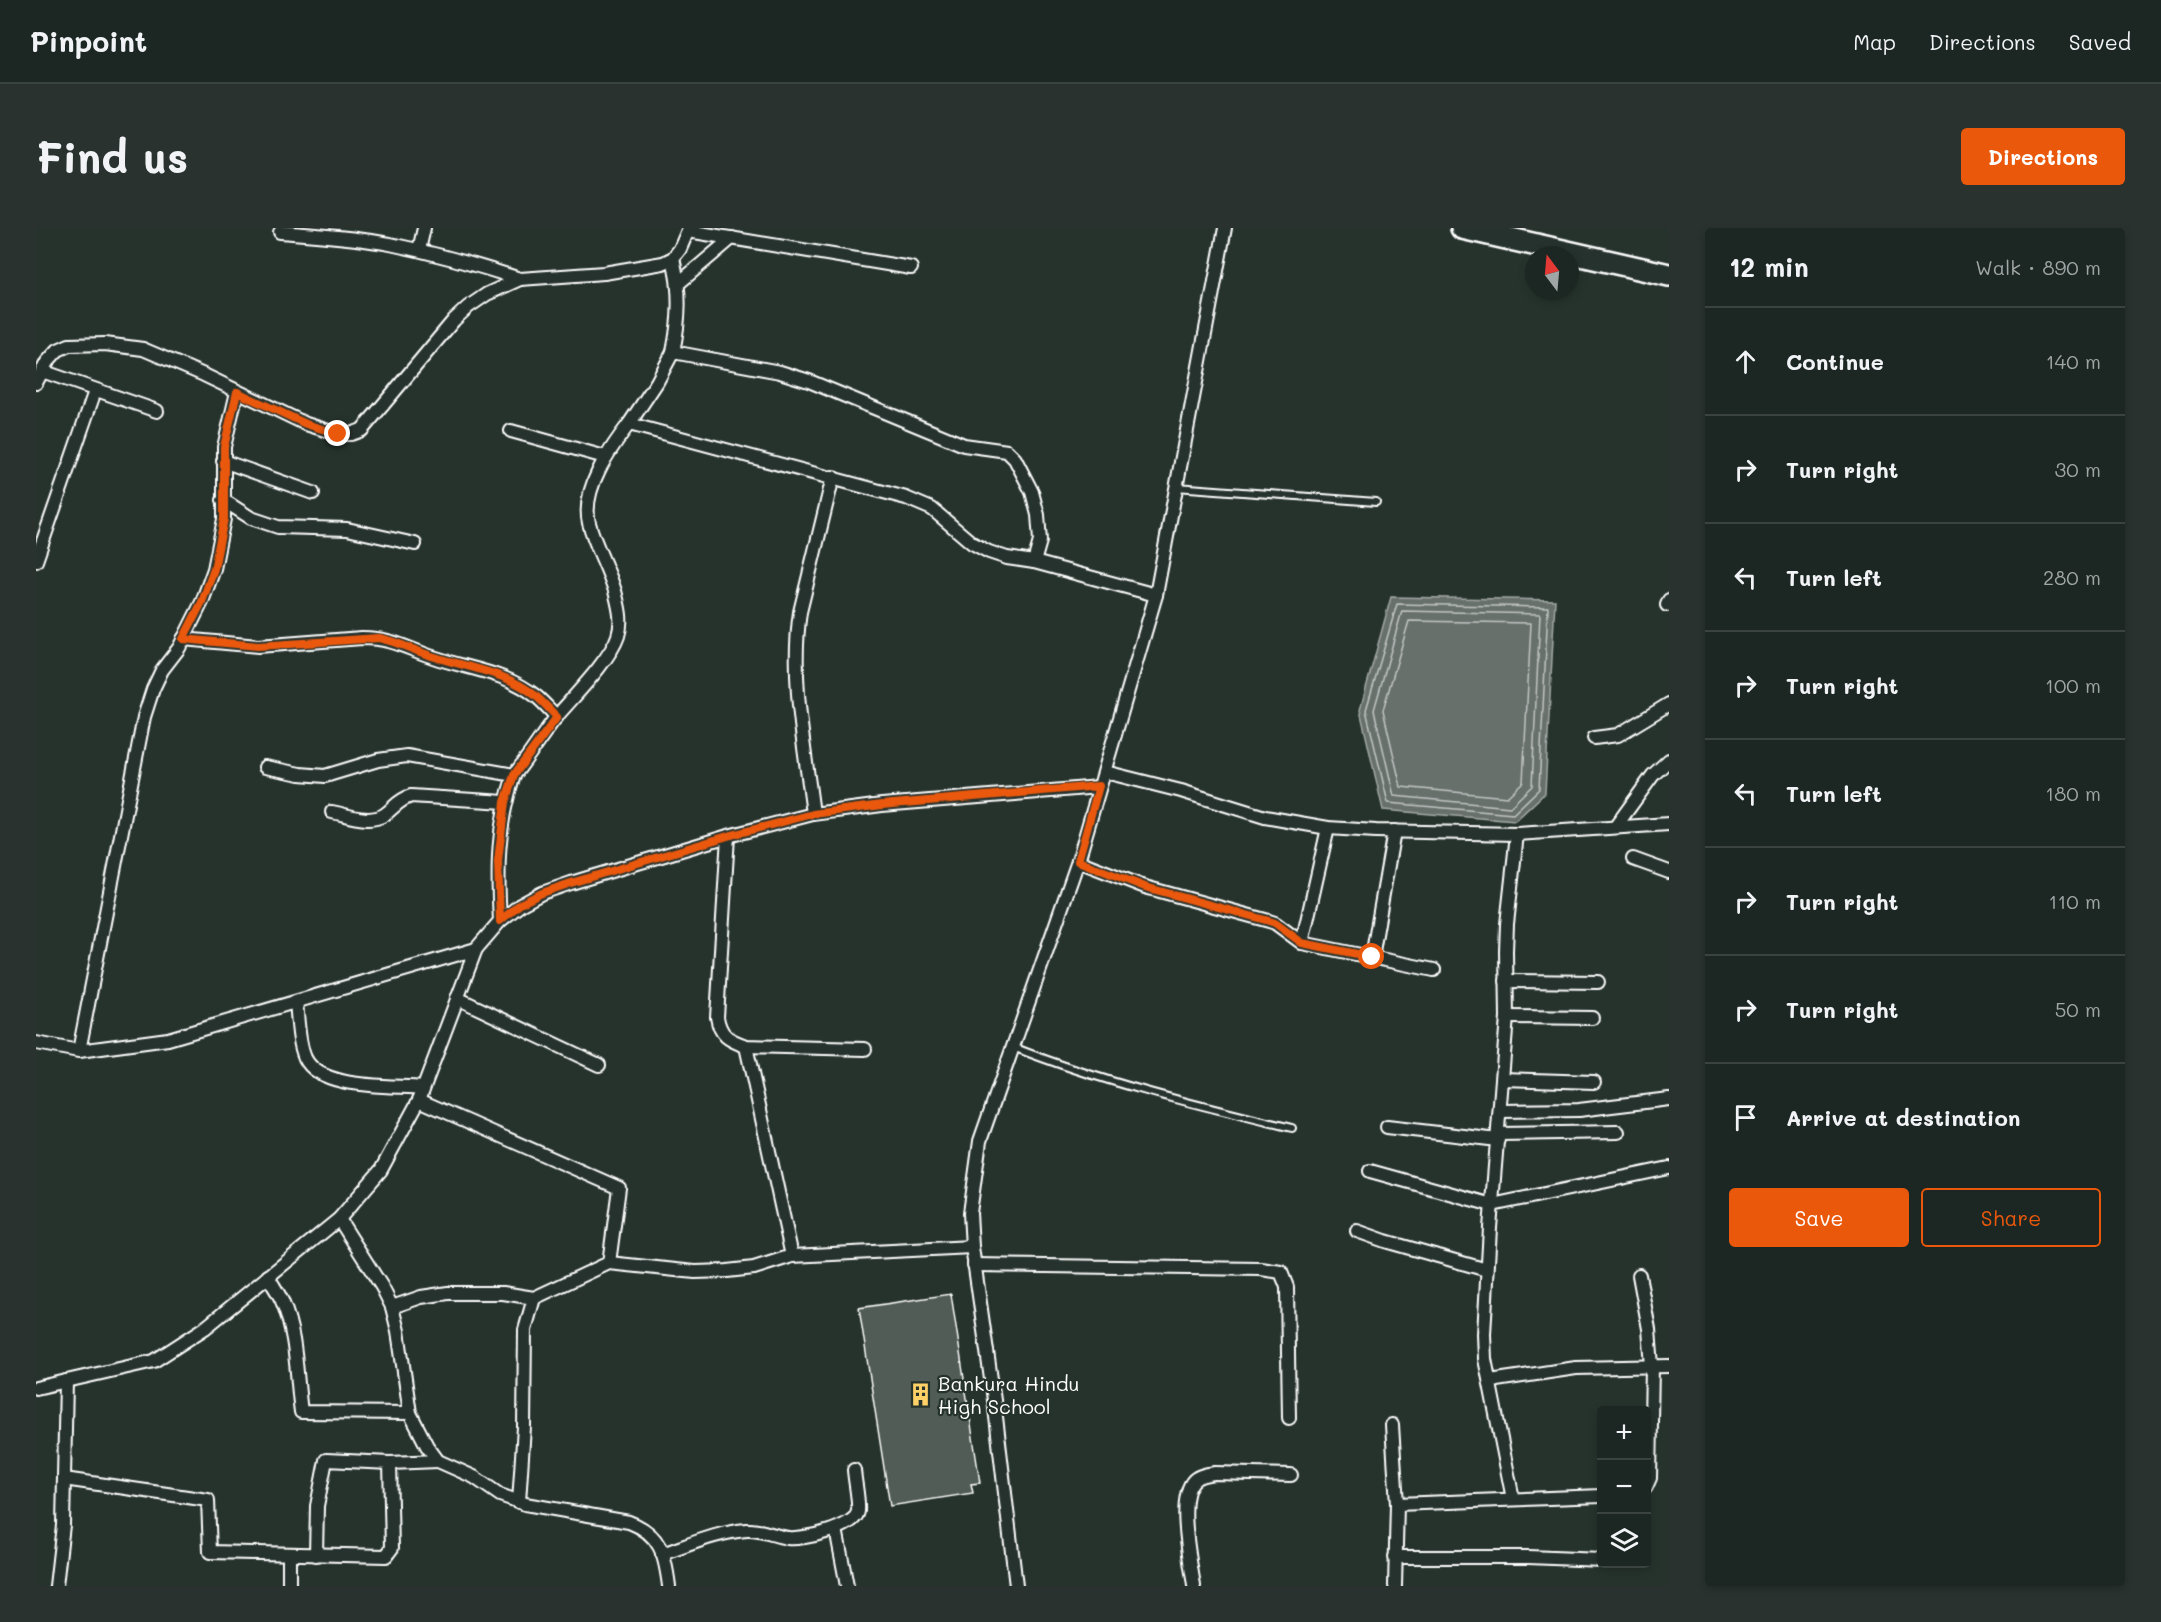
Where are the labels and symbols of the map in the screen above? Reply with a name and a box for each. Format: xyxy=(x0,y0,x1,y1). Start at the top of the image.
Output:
north arrow xyxy=(1525,246,1579,300)
route end xyxy=(324,420,350,446)
route start xyxy=(1358,943,1384,969)
place label: Bankura Hindu High School xyxy=(938,1370,1080,1419)
building icon: Bankura Hindu High School xyxy=(907,1382,933,1408)

